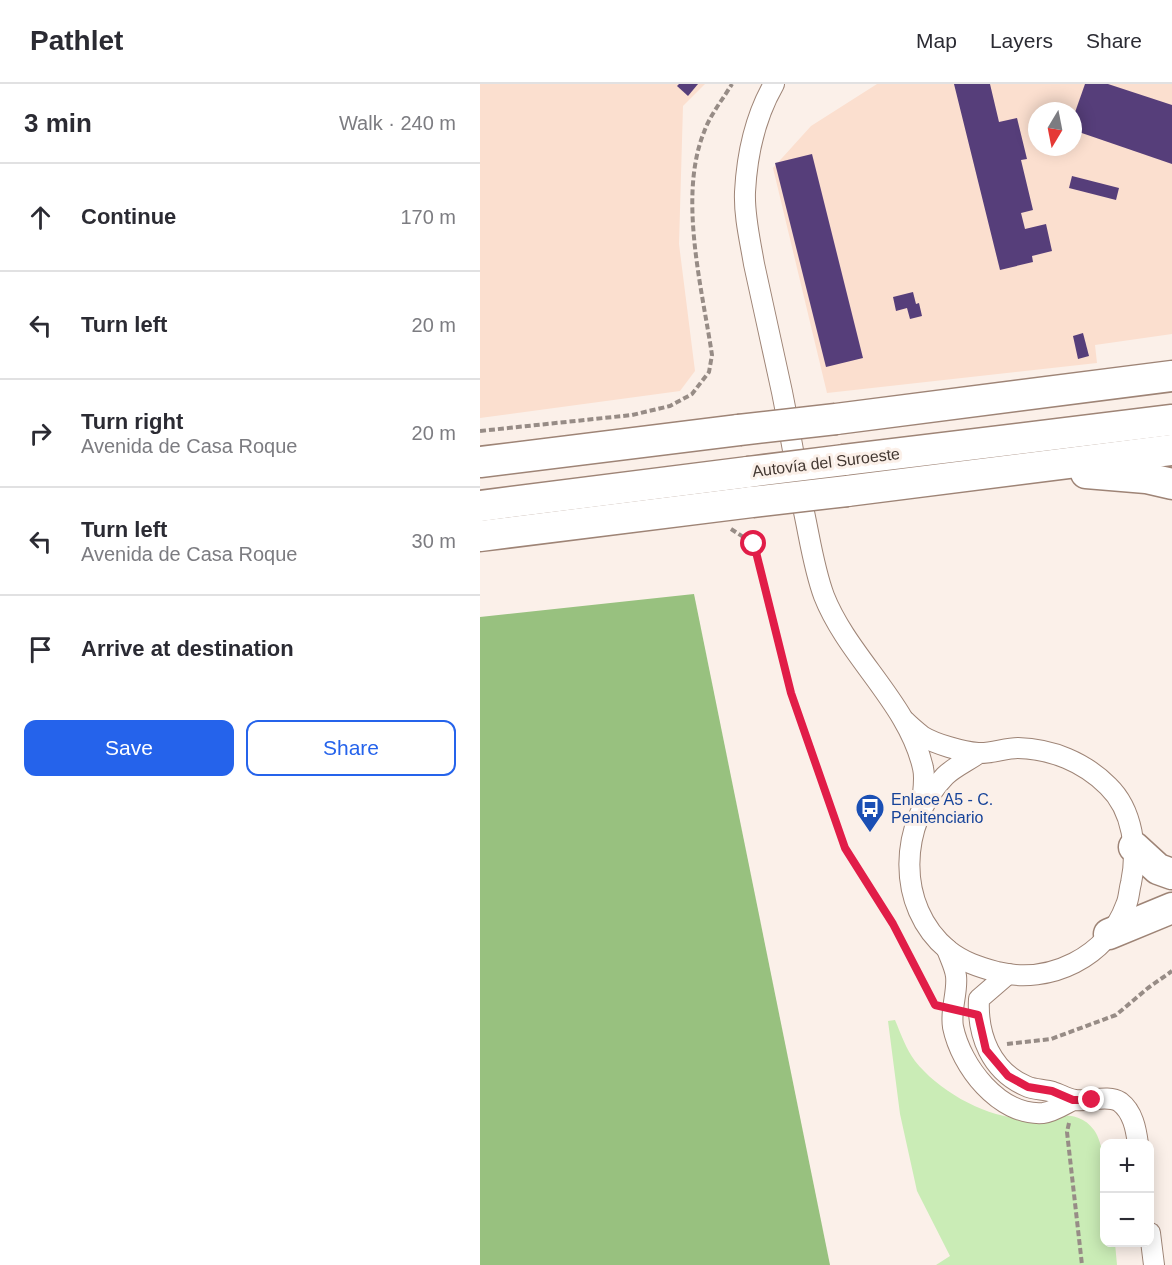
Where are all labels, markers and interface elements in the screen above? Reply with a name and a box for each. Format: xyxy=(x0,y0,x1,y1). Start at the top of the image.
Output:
text: Pathlet xyxy=(30,25,123,56)
text: Map xyxy=(916,29,957,52)
text: Layers xyxy=(990,29,1053,52)
text: Share xyxy=(1086,29,1142,52)
north arrow xyxy=(1028,102,1082,156)
text: 3 min xyxy=(24,108,92,138)
text: Walk · 240 m xyxy=(339,112,456,134)
icon: ahead xyxy=(24,201,57,234)
text: Continue xyxy=(81,204,176,229)
text: 170 m xyxy=(400,206,456,228)
icon: left xyxy=(24,309,57,342)
text: Turn left xyxy=(81,312,167,337)
text: 20 m xyxy=(412,314,456,336)
text: Turn right xyxy=(81,409,183,434)
icon: right xyxy=(24,417,57,450)
text: 20 m xyxy=(412,422,456,444)
text: Avenida de Casa Roque xyxy=(81,435,297,457)
street label: Autovía del Suroeste xyxy=(751,445,901,480)
text: Turn left xyxy=(81,517,167,542)
icon: left xyxy=(24,525,57,558)
text: 30 m xyxy=(412,530,456,552)
route start xyxy=(740,530,766,556)
text: Avenida de Casa Roque xyxy=(81,543,297,565)
icon: arrive xyxy=(24,633,57,666)
text: Arrive at destination xyxy=(81,636,294,661)
button: Save xyxy=(24,720,234,776)
button: Share xyxy=(246,720,456,776)
place label: Enlace A5 - C. Penitenciario xyxy=(891,791,993,826)
bus stop icon: Enlace A5 - C. Penitenciario xyxy=(854,792,886,834)
route end xyxy=(1078,1086,1104,1112)
map controls xyxy=(1100,1139,1154,1247)
button: + xyxy=(1100,1139,1154,1193)
button: − xyxy=(1100,1193,1154,1247)

